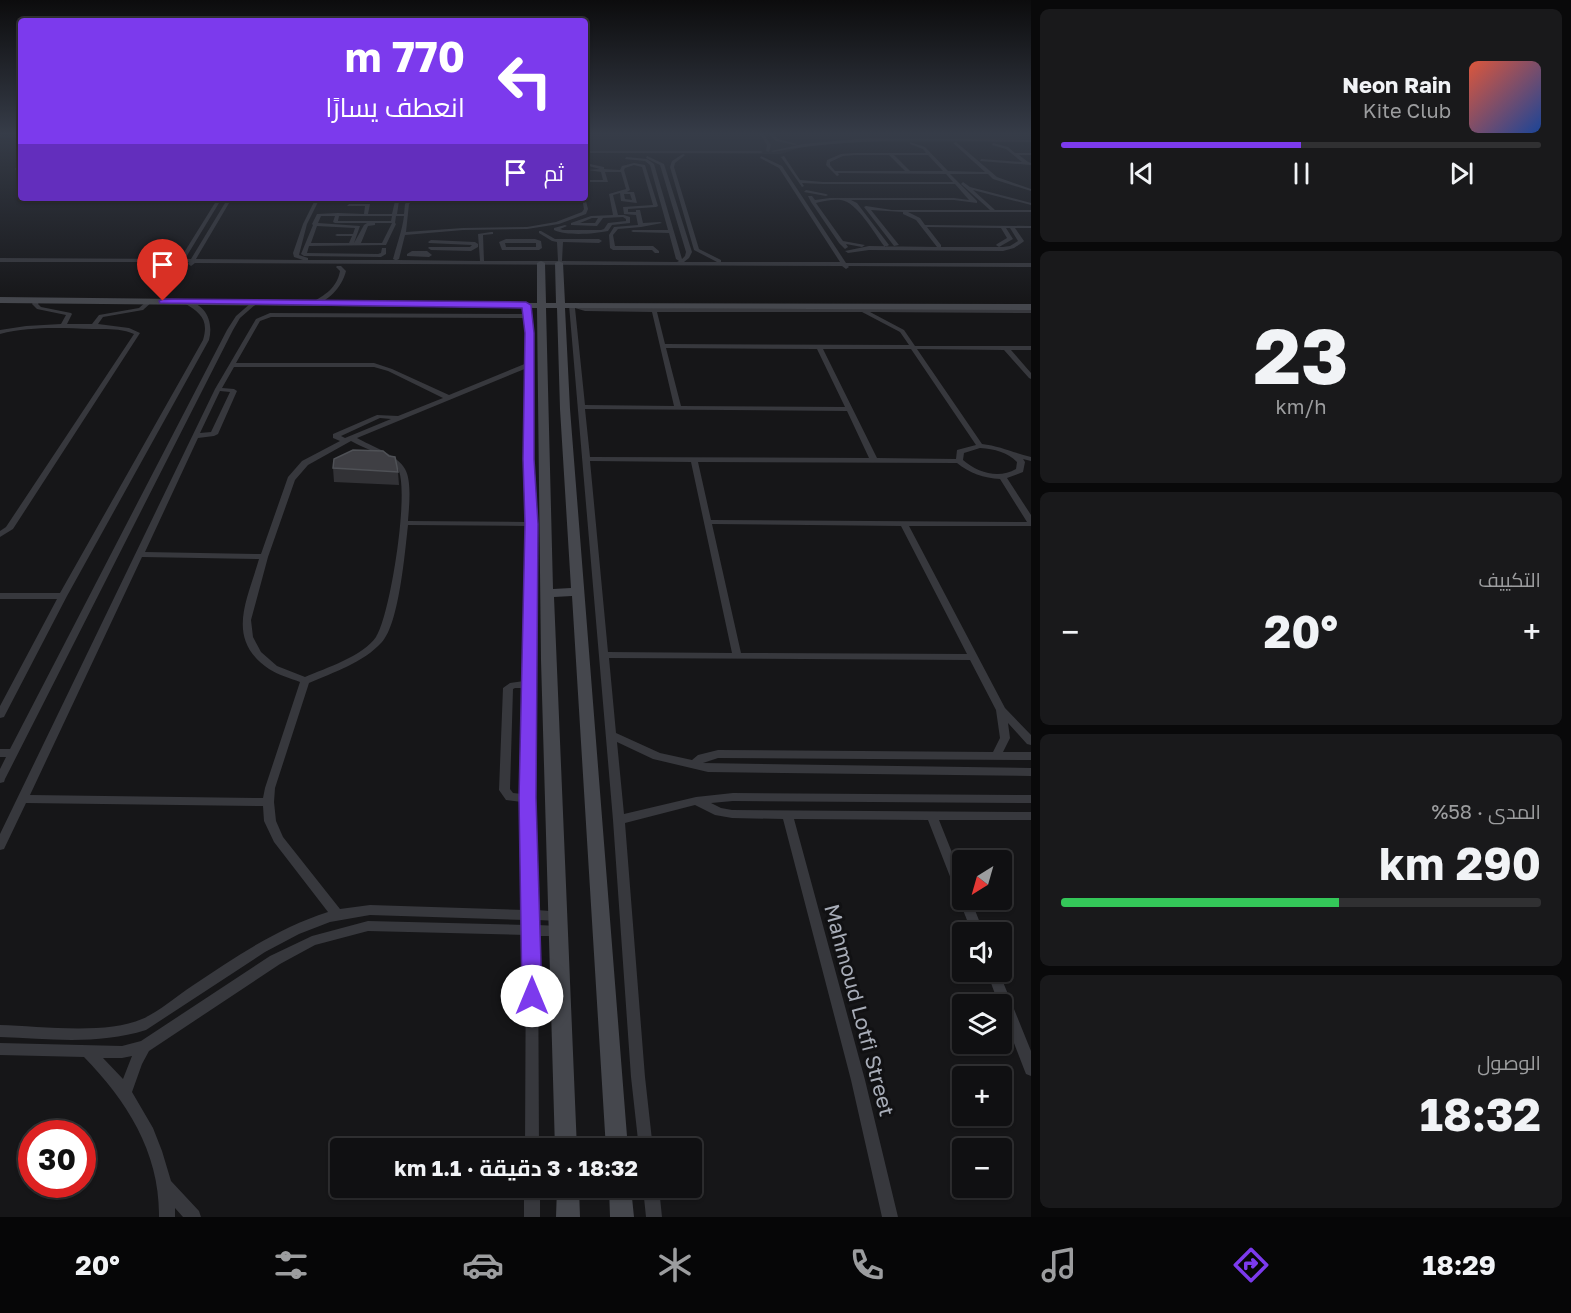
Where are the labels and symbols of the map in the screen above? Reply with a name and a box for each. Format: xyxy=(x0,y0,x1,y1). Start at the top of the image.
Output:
pin xyxy=(137,239,188,301)
north arrow xyxy=(952,850,1012,910)
street label: Mahmoud Lotfi Street xyxy=(819,901,901,1119)
position arrow xyxy=(500,964,564,1028)
speed limit sign: 30 xyxy=(18,1120,96,1198)

